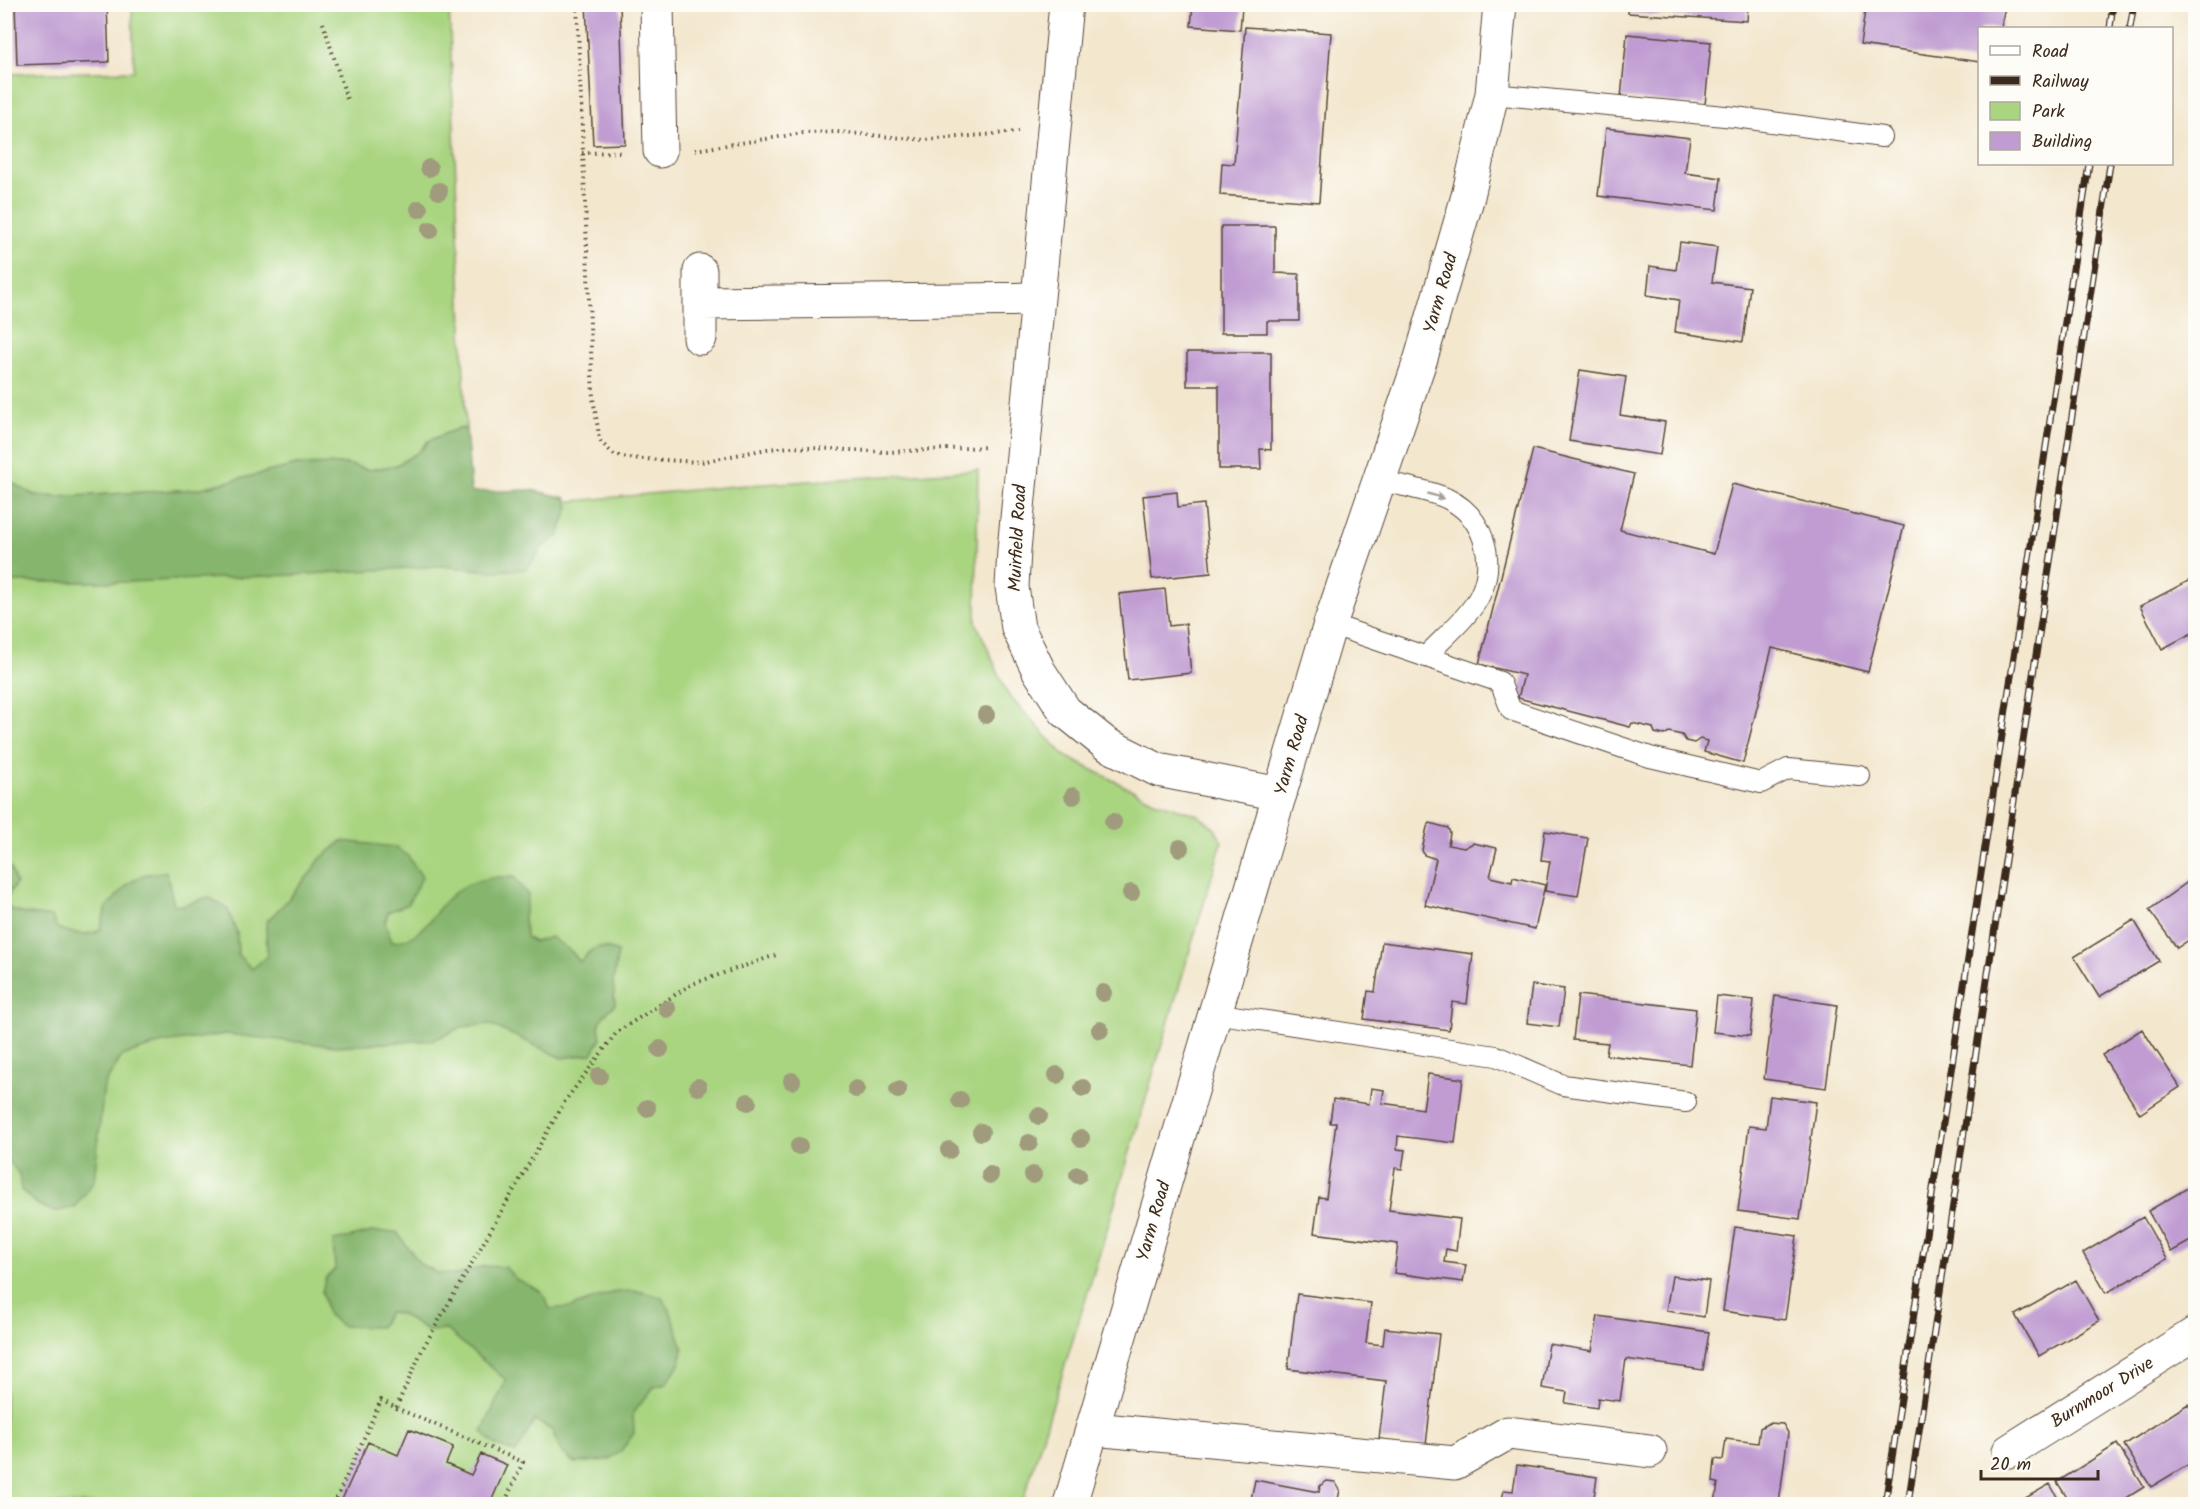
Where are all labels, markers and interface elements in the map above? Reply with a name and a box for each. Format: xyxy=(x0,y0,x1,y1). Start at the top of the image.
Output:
legend xyxy=(1978,27,2173,165)
text: Road xyxy=(2032,38,2069,67)
text: Railway xyxy=(2032,68,2089,97)
text: Park xyxy=(2032,98,2065,127)
text: Building xyxy=(2032,128,2092,157)
street label: Yarm Road xyxy=(1416,249,1467,337)
street label: Muirfield Road xyxy=(1001,483,1036,592)
one-way arrow xyxy=(1427,492,1445,501)
street label: Yarm Road xyxy=(1267,711,1318,799)
street label: Yarm Road xyxy=(1129,1177,1180,1265)
street label: Burnmoor Drive xyxy=(2045,1350,2160,1437)
scale bar xyxy=(1981,1443,2098,1481)
text: 20 m xyxy=(1990,1451,2031,1480)

